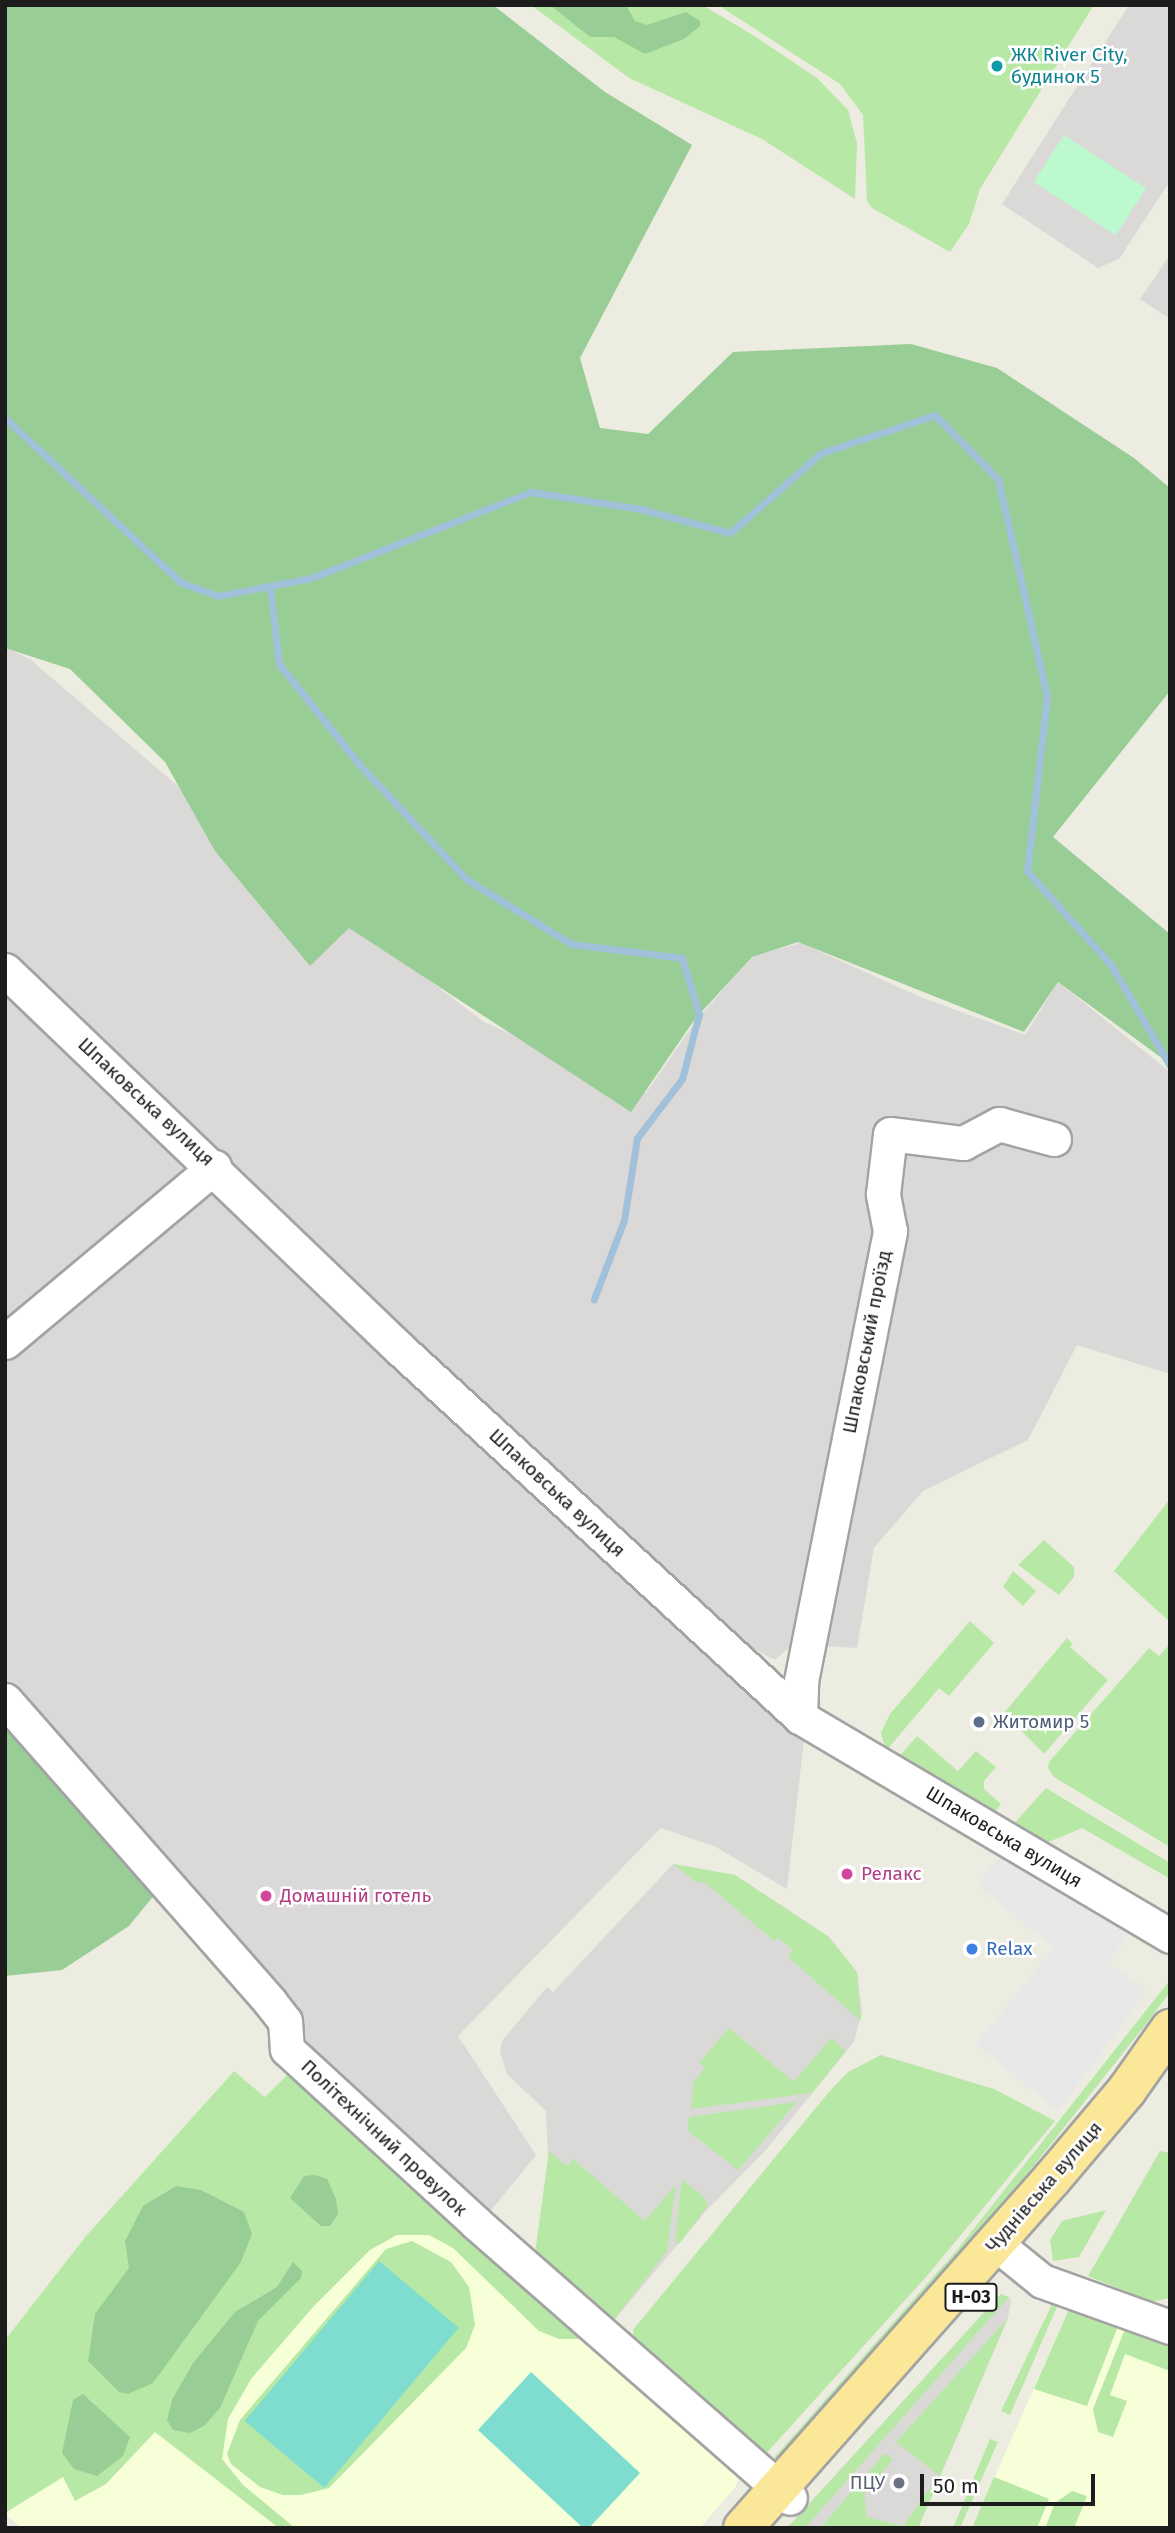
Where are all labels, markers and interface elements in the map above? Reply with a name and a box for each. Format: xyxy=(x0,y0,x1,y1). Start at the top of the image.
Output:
place label: ЖК River City, будинок 5 xyxy=(1011,44,1128,88)
marker: ЖК River City, будинок 5 xyxy=(989,58,1005,74)
street label: Шпаковська вулиця xyxy=(73,1033,219,1171)
street label: Шпаковський проїзд xyxy=(838,1249,896,1435)
street label: Шпаковська вулиця xyxy=(484,1424,630,1562)
place label: Житомир 5 xyxy=(993,1711,1089,1733)
marker: Житомир 5 xyxy=(971,1714,987,1730)
street label: Шпаковська вулиця xyxy=(922,1781,1086,1893)
place label: Релакс xyxy=(861,1863,922,1885)
marker: Релакс xyxy=(839,1866,855,1882)
place label: Домашній готель xyxy=(280,1885,431,1907)
marker: Домашній готель xyxy=(258,1888,274,1904)
place label: Relax xyxy=(986,1938,1033,1960)
marker: Relax xyxy=(964,1941,980,1957)
street label: Політехнічний провулок xyxy=(296,2055,472,2221)
street label: Чуднівська вулиця xyxy=(981,2117,1107,2257)
road number: Н-03 xyxy=(943,2283,999,2312)
scale bar xyxy=(923,2460,1098,2504)
place label: ПЦУ xyxy=(850,2472,885,2494)
text: 50 m xyxy=(933,2473,979,2499)
marker: ПЦУ xyxy=(891,2475,907,2491)

